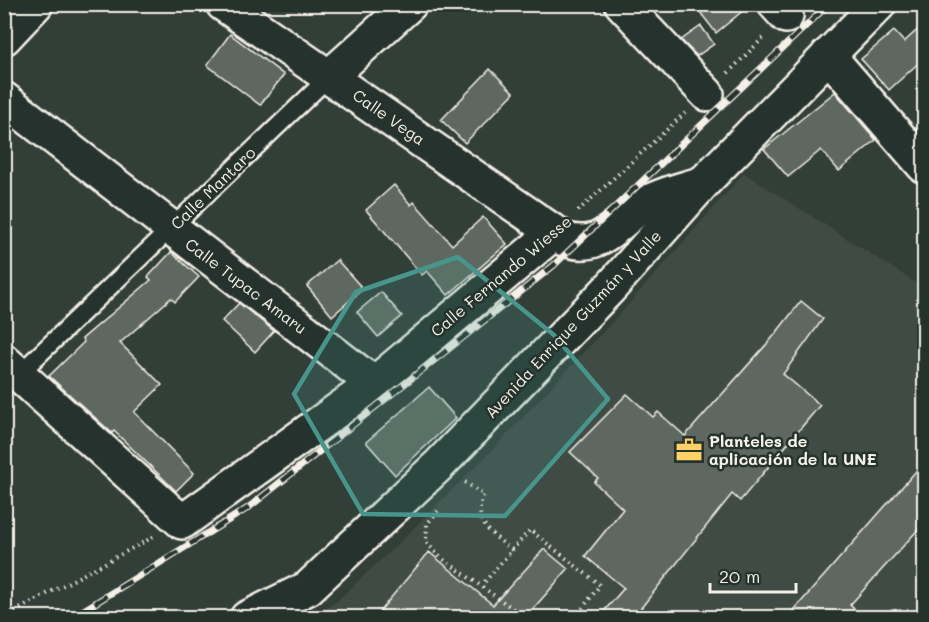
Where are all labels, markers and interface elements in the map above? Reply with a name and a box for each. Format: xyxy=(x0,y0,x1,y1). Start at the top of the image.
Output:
street label: Calle Vega xyxy=(349,84,430,149)
street label: Calle Mantaro xyxy=(166,142,260,234)
street label: Calle Fernando Wiesse xyxy=(426,210,576,341)
street label: Avenida Enrique Guzmán y Valle xyxy=(480,225,665,422)
street label: Calle Tupac Amaru xyxy=(181,233,311,338)
place label: Planteles de aplicación de la UNE xyxy=(709,430,877,469)
office icon: Planteles de aplicación de la UNE xyxy=(674,435,704,465)
scale bar xyxy=(710,556,796,594)
text: 20 m xyxy=(719,564,760,588)

